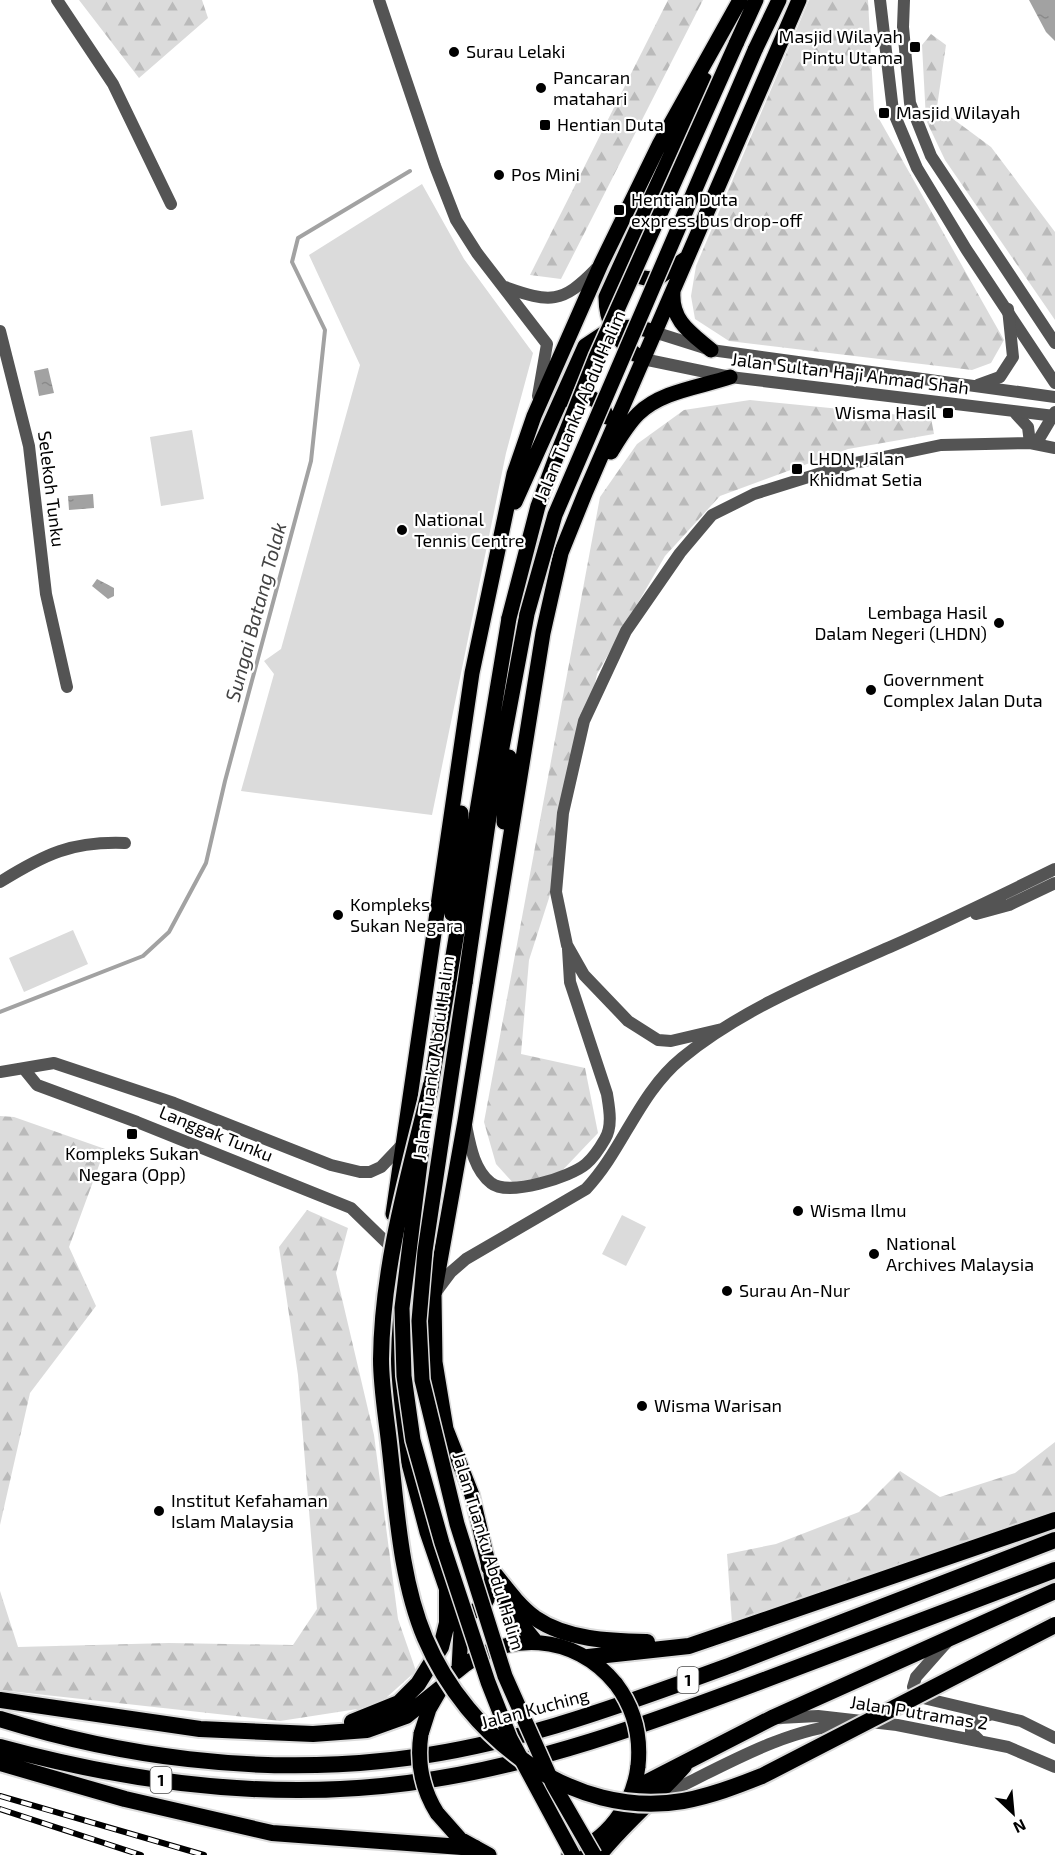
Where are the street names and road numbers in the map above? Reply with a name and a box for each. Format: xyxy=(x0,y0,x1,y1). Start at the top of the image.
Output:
street label: Jalan Tuanku Abdul Halim xyxy=(529,306,629,505)
street label: Jalan Sultan Haji Ahmad Shah xyxy=(730,347,970,399)
street label: Selekoh Tunku xyxy=(34,429,70,548)
street label: Jalan Tuanku Abdul Halim xyxy=(408,954,458,1161)
street label: Langgak Tunku xyxy=(156,1100,277,1166)
street label: Jalan Tuanku Abdul Halim xyxy=(448,1449,530,1653)
road number: 1 xyxy=(678,1667,698,1693)
street label: Jalan Kuching xyxy=(478,1683,591,1733)
street label: Jalan Putramas 2 xyxy=(849,1690,990,1734)
road number: 1 xyxy=(150,1767,172,1793)

